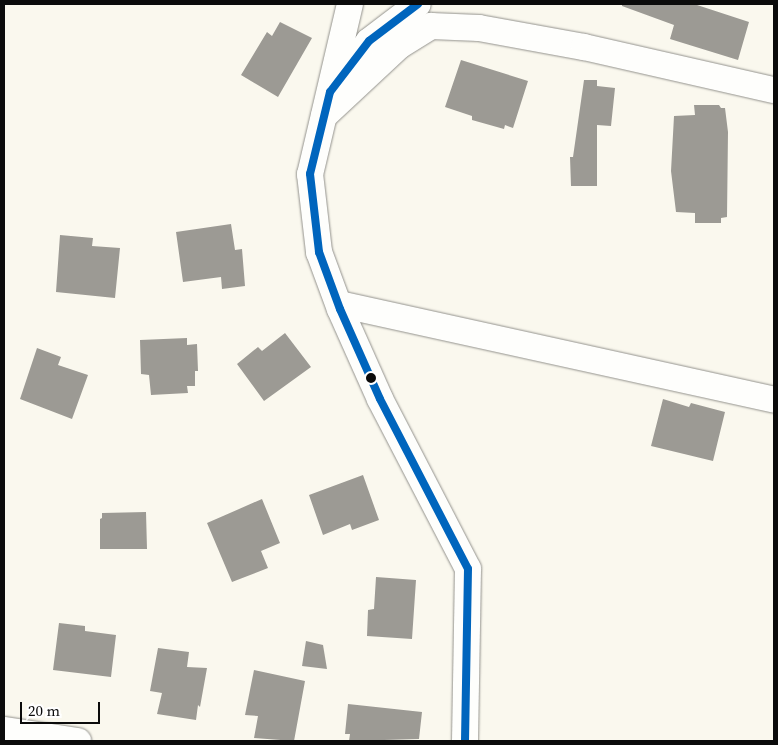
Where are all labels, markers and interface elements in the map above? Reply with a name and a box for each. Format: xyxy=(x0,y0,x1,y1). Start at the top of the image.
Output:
unlabelled marker xyxy=(366,373,376,383)
scale bar xyxy=(22,692,102,724)
text: 20 m xyxy=(28,700,60,721)

